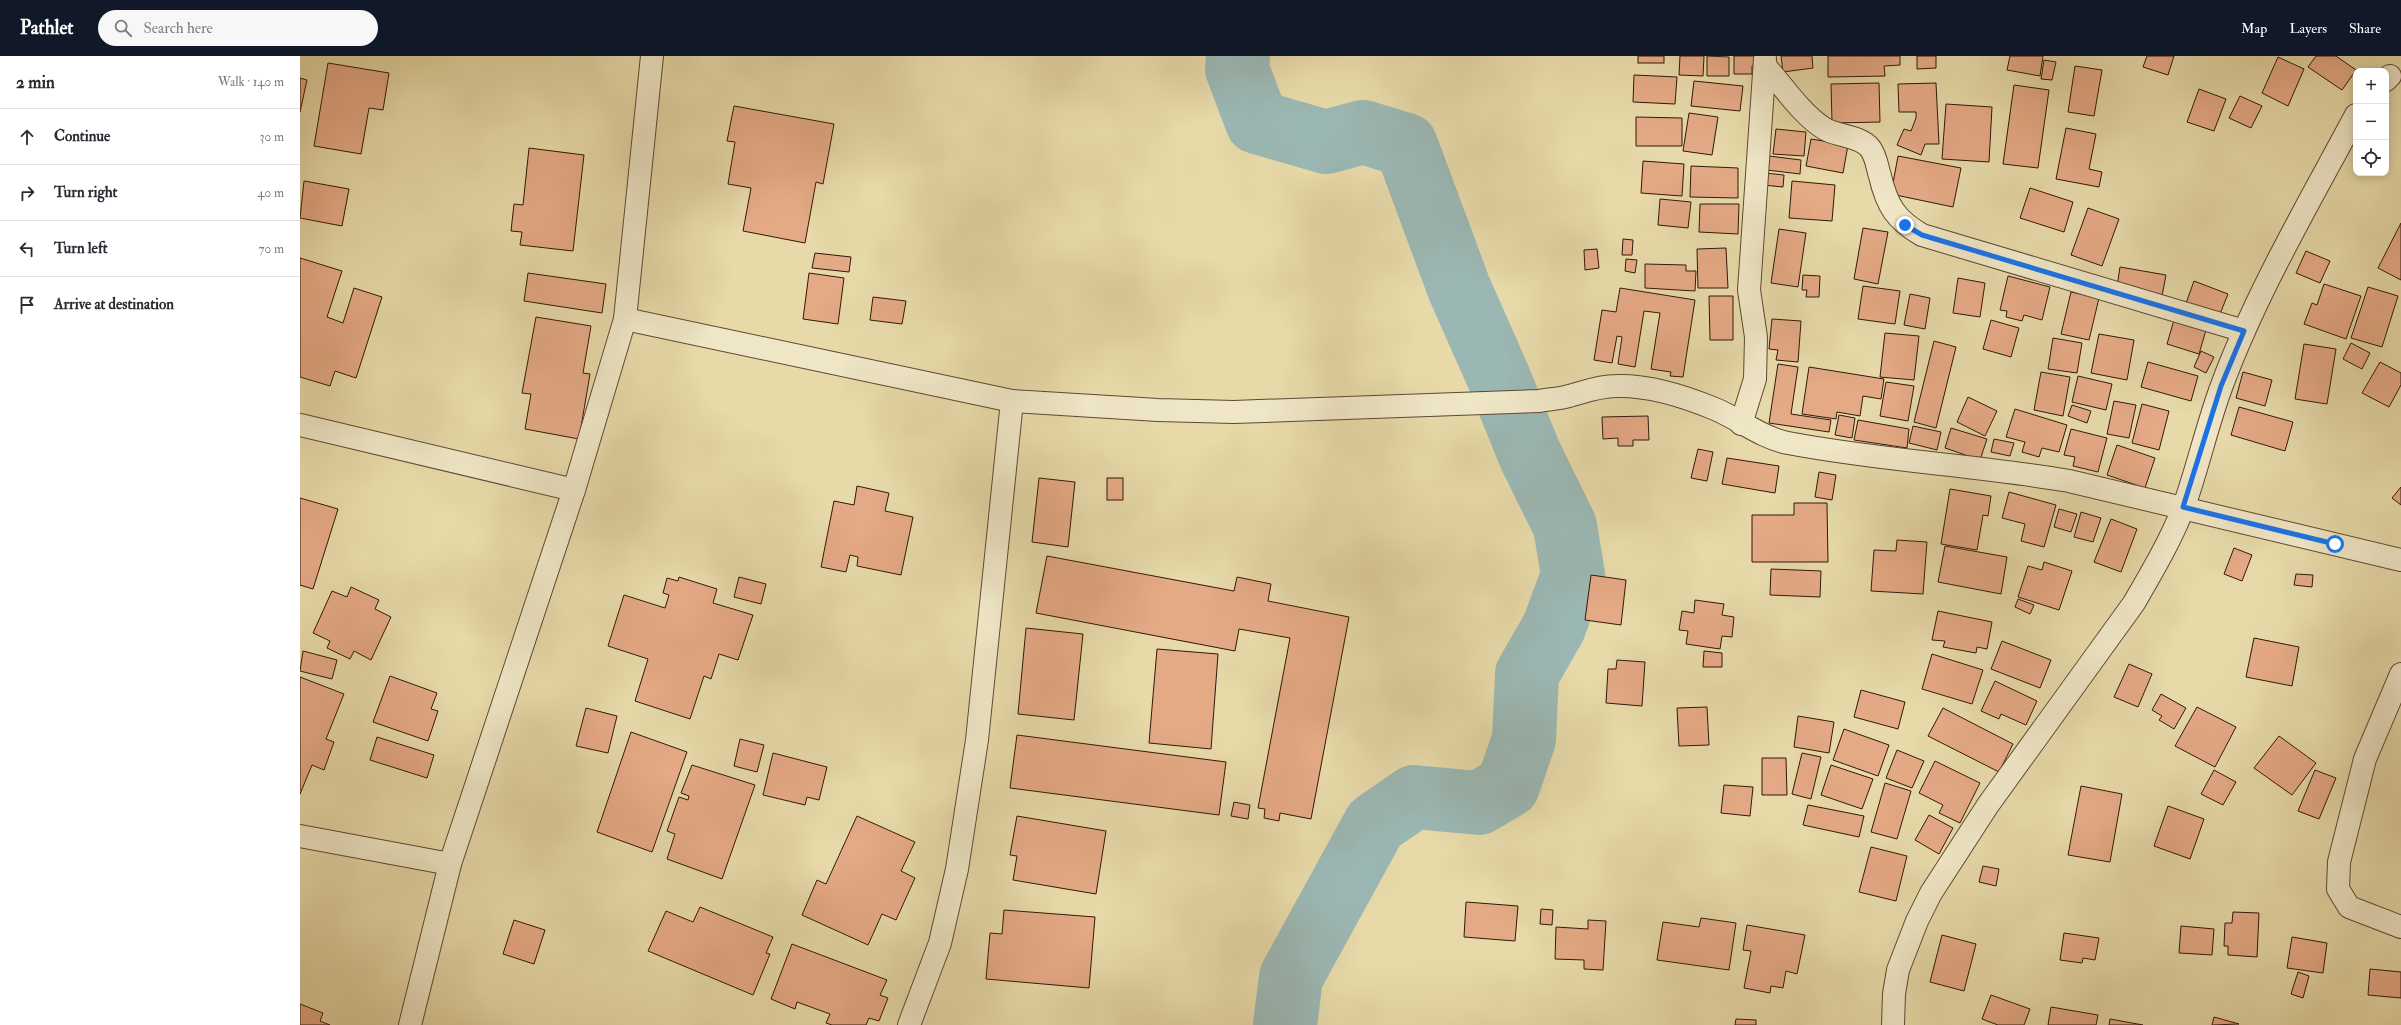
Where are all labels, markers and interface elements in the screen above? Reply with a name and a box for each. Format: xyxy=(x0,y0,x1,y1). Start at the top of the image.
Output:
search box xyxy=(98,10,378,46)
text: Pathlet xyxy=(20,16,74,40)
icon: search xyxy=(112,17,134,39)
text: Search here xyxy=(144,19,213,38)
text: Map xyxy=(2241,20,2267,37)
text: Layers xyxy=(2289,20,2327,37)
text: Share xyxy=(2349,20,2381,37)
map controls xyxy=(2353,68,2389,176)
button: + xyxy=(2353,68,2389,104)
text: 2 min xyxy=(16,72,55,93)
text: Walk · 140 m xyxy=(218,74,284,90)
button: − xyxy=(2353,104,2389,140)
icon: ahead xyxy=(16,126,38,148)
text: Continue xyxy=(54,127,110,146)
text: 30 m xyxy=(260,129,284,145)
button: locate xyxy=(2353,140,2389,176)
icon: right xyxy=(16,182,38,204)
text: Turn right xyxy=(54,183,117,202)
text: 40 m xyxy=(258,185,284,201)
route end xyxy=(1896,216,1914,234)
icon: left xyxy=(16,238,38,260)
text: Turn left xyxy=(54,239,108,258)
text: 70 m xyxy=(259,241,284,257)
icon: arrive xyxy=(16,294,38,316)
text: Arrive at destination xyxy=(54,295,174,314)
route start xyxy=(2326,535,2344,553)

